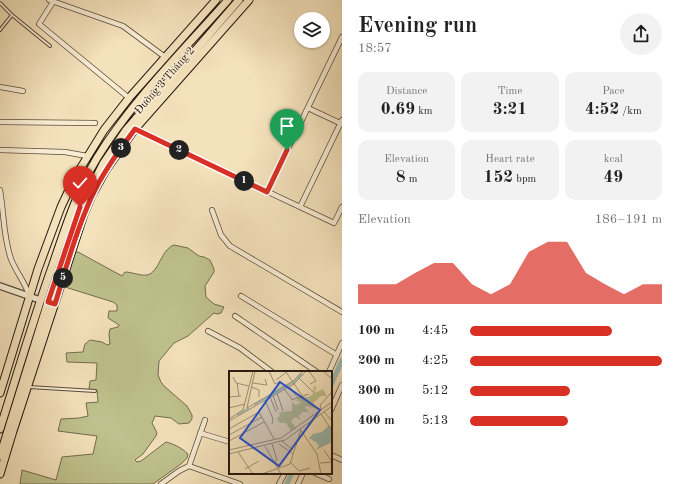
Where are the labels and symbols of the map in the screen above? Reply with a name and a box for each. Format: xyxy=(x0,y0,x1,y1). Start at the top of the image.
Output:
street label: Đường 3 Tháng 2 xyxy=(133,45,197,117)
pin xyxy=(270,109,304,150)
pin: 3 xyxy=(111,138,131,158)
pin: 2 xyxy=(169,140,189,160)
pin xyxy=(63,166,97,207)
pin: 1 xyxy=(234,171,254,191)
pin: 5 xyxy=(53,268,73,288)
inset map xyxy=(229,371,332,474)

